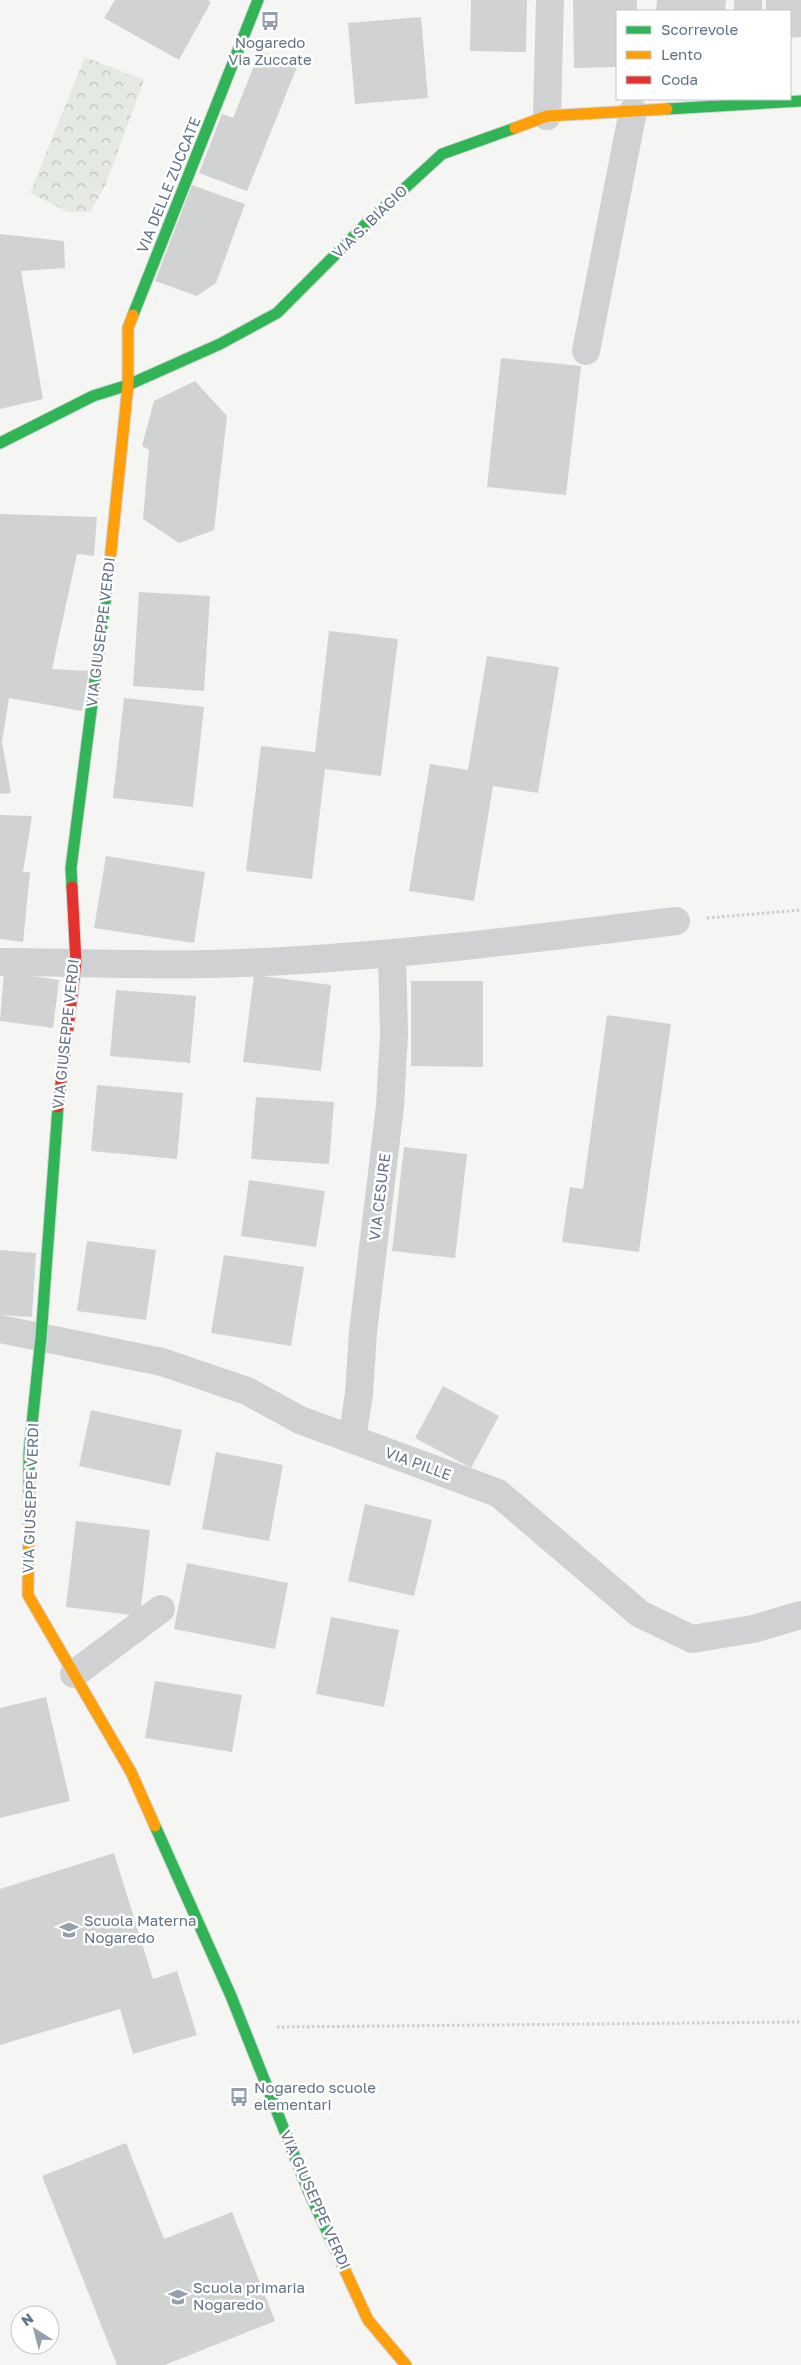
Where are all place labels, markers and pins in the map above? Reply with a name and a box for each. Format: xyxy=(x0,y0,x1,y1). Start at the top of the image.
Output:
bus stop icon: Nogaredo Via Zuccate xyxy=(259,10,281,32)
place label: Nogaredo Via Zuccate xyxy=(228,33,312,68)
place label: Scuola Materna Nogaredo xyxy=(84,1911,196,1946)
school or university icon: Scuola Materna Nogaredo xyxy=(58,1919,80,1941)
place label: Nogaredo scuole elementari xyxy=(254,2078,376,2113)
bus stop icon: Nogaredo scuole elementari xyxy=(228,2086,250,2108)
place label: Scuola primaria Nogaredo xyxy=(193,2278,305,2313)
school or university icon: Scuola primaria Nogaredo xyxy=(167,2286,189,2308)

